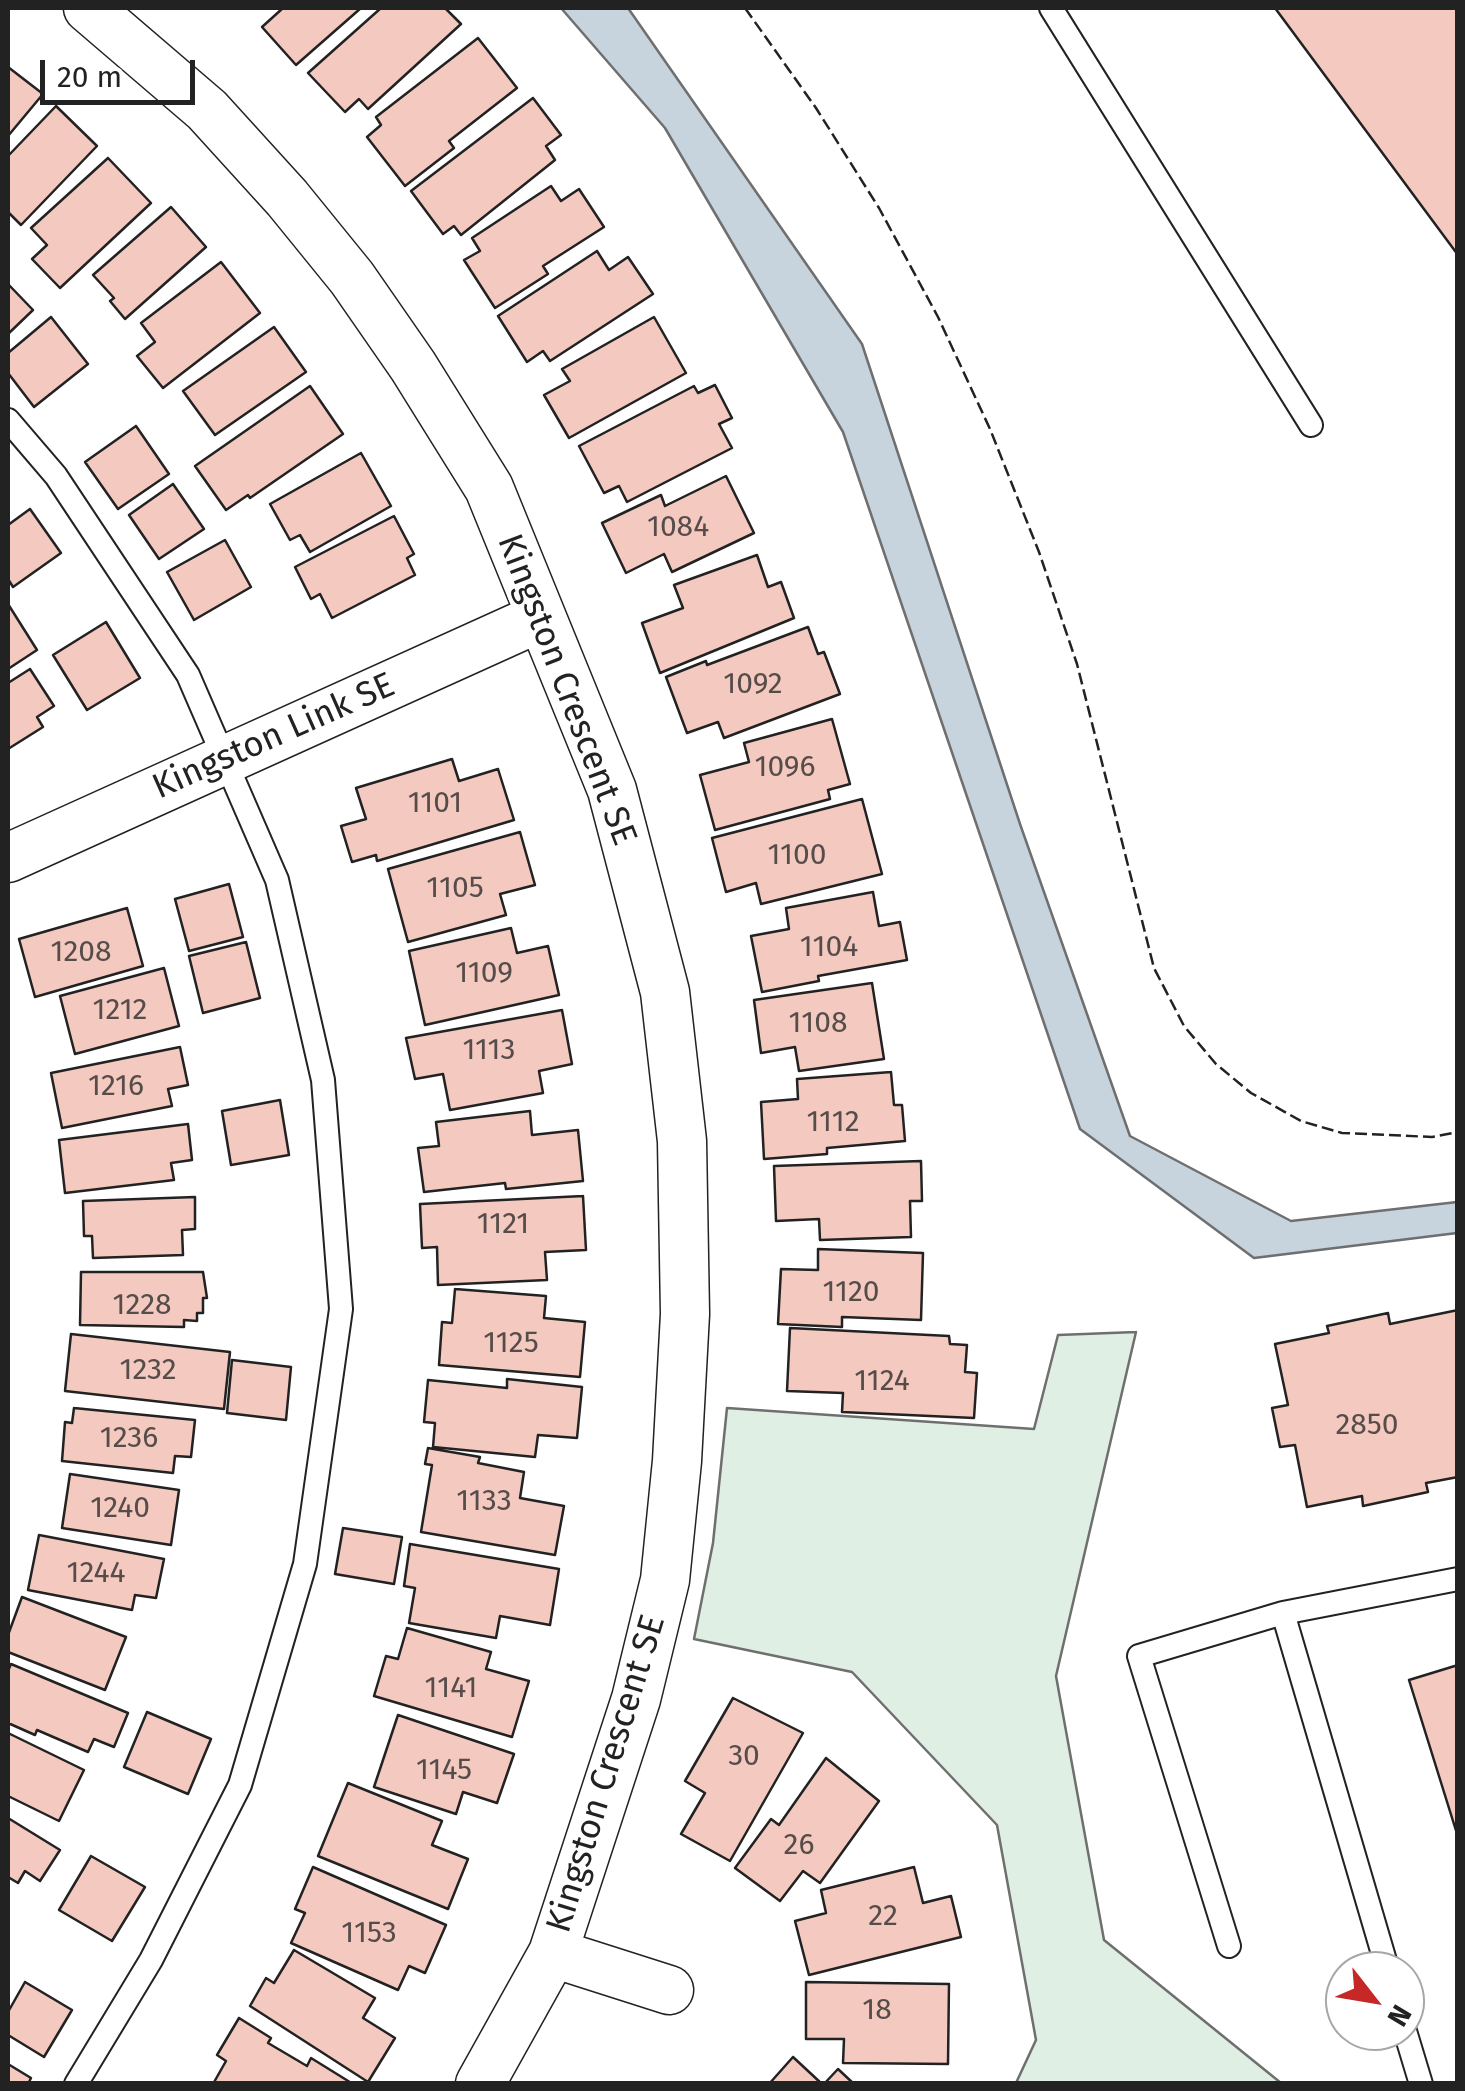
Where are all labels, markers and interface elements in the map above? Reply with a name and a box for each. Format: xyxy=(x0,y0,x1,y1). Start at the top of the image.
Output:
scale bar xyxy=(45,40,200,102)
text: 20 m xyxy=(57,59,122,95)
house number: 1084 xyxy=(647,510,709,546)
street label: Kingston Crescent SE xyxy=(487,528,645,852)
street label: Kingston Link SE xyxy=(146,665,402,809)
house number: 1092 xyxy=(723,667,783,703)
house number: 1096 xyxy=(754,750,816,786)
house number: 1101 xyxy=(408,786,462,822)
house number: 1100 xyxy=(767,838,827,874)
house number: 1105 xyxy=(426,871,484,907)
house number: 1104 xyxy=(800,930,858,966)
house number: 1208 xyxy=(50,935,112,971)
house number: 1109 xyxy=(455,956,513,992)
house number: 1212 xyxy=(93,993,147,1029)
house number: 1108 xyxy=(789,1006,847,1042)
house number: 1113 xyxy=(462,1033,516,1069)
house number: 1216 xyxy=(88,1069,144,1105)
house number: 1112 xyxy=(807,1105,859,1141)
house number: 1121 xyxy=(477,1207,529,1243)
house number: 1120 xyxy=(822,1275,880,1311)
house number: 1228 xyxy=(112,1288,172,1324)
house number: 1125 xyxy=(483,1326,539,1362)
house number: 1232 xyxy=(119,1353,177,1389)
house number: 1124 xyxy=(854,1364,910,1400)
house number: 2850 xyxy=(1335,1408,1399,1444)
house number: 1236 xyxy=(100,1421,158,1457)
house number: 1133 xyxy=(456,1484,512,1520)
house number: 1240 xyxy=(90,1491,150,1527)
house number: 1244 xyxy=(67,1556,125,1592)
street label: Kingston Crescent SE xyxy=(539,1610,675,1938)
house number: 1141 xyxy=(425,1671,477,1707)
house number: 30 xyxy=(728,1739,760,1775)
house number: 1145 xyxy=(416,1753,472,1789)
house number: 26 xyxy=(784,1828,814,1864)
house number: 22 xyxy=(868,1899,898,1935)
house number: 1153 xyxy=(341,1916,397,1952)
north arrow xyxy=(1325,1951,1425,2051)
house number: 18 xyxy=(862,1993,892,2029)
text: N xyxy=(1381,1999,1418,2032)

